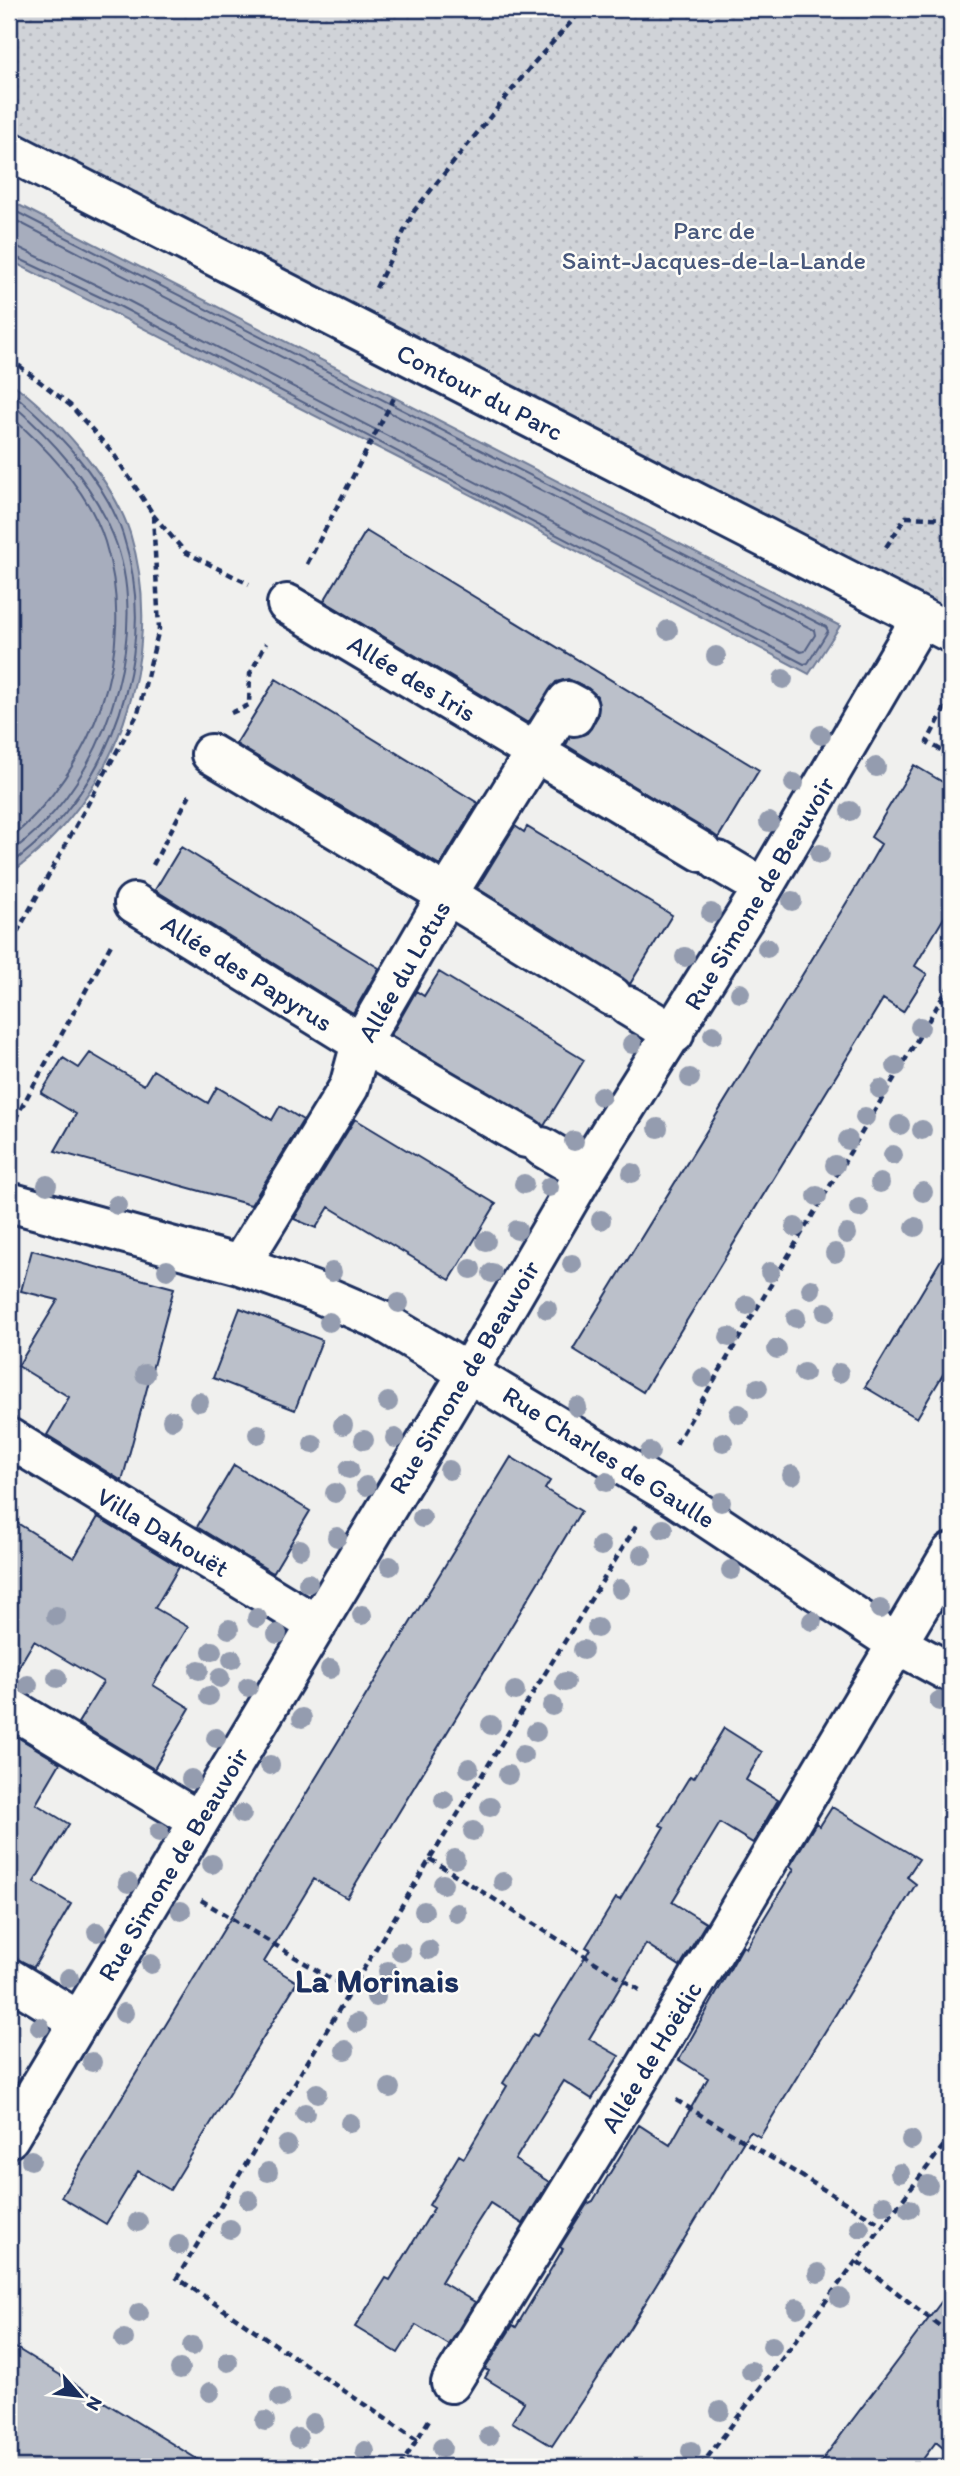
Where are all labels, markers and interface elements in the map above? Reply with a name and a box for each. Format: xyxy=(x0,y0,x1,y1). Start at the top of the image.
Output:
park label: Parc de Saint-Jacques-de-la-Lande xyxy=(562,214,866,276)
street label: Contour du Parc xyxy=(391,336,569,448)
street label: Allée des Iris xyxy=(342,627,482,729)
street label: Rue Simone de Beauvoir xyxy=(676,770,842,1016)
street label: Allée du Lotus xyxy=(351,894,457,1048)
street label: Allée des Papyrus xyxy=(156,908,338,1038)
street label: Rue Simone de Beauvoir xyxy=(381,1254,547,1500)
street label: Rue Charles de Gaulle xyxy=(497,1379,721,1535)
street label: Villa Dahouët xyxy=(91,1480,235,1584)
street label: Rue Simone de Beauvoir xyxy=(90,1741,256,1987)
district label: La Morinais xyxy=(295,1961,459,2000)
street label: Allée de Hoëdic xyxy=(593,1975,709,2138)
north arrow xyxy=(46,2360,116,2430)
text: N xyxy=(81,2393,108,2415)

